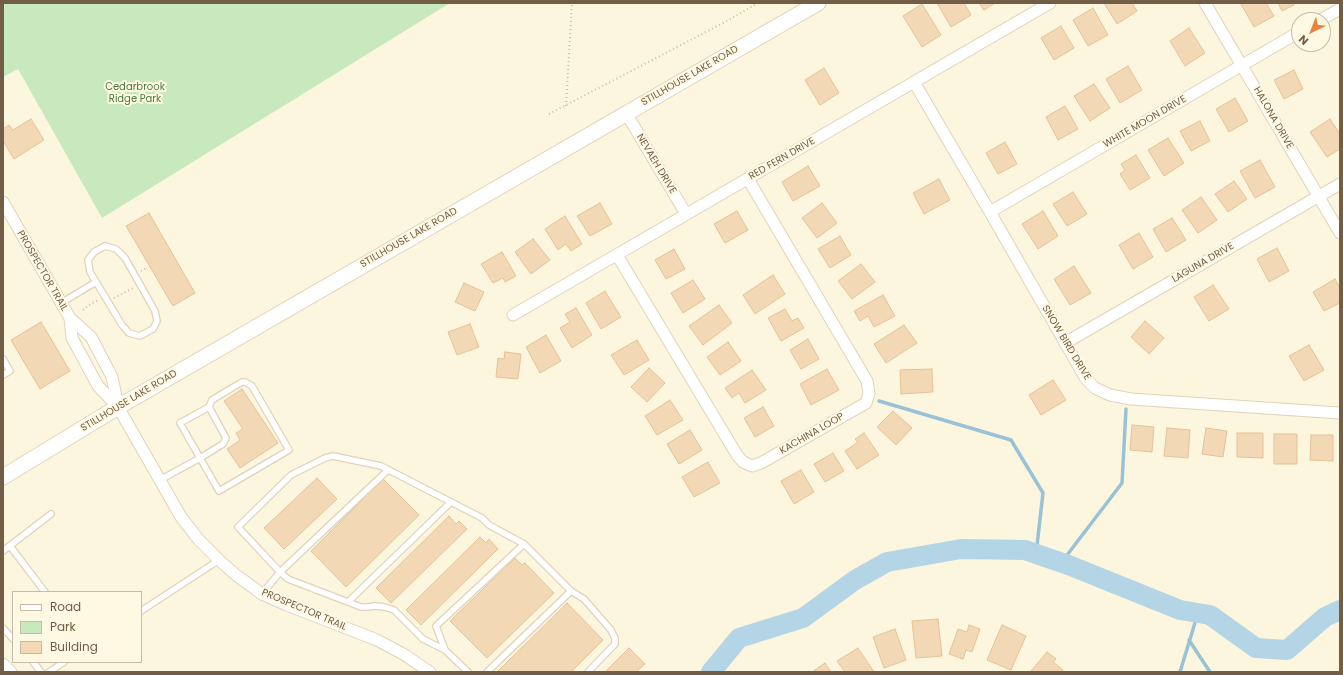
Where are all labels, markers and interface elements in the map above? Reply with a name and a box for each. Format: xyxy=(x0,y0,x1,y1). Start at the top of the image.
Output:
north arrow xyxy=(1291,12,1331,52)
text: N xyxy=(1295,31,1312,49)
street label: STILLHOUSE LAKE ROAD xyxy=(639,43,741,109)
park label: Cedarbrook Ridge Park xyxy=(105,81,165,104)
street label: HALONA DRIVE xyxy=(1250,85,1296,151)
street label: WHITE MOON DRIVE xyxy=(1101,93,1189,151)
street label: NEVAEH DRIVE xyxy=(633,132,679,196)
street label: RED FERN DRIVE xyxy=(747,135,817,183)
street label: STILLHOUSE LAKE ROAD xyxy=(358,205,460,271)
street label: PROSPECTOR TRAIL xyxy=(14,228,70,314)
street label: LAGUNA DRIVE xyxy=(1170,240,1236,286)
street label: SNOW BIRD DRIVE xyxy=(1039,303,1093,383)
street label: STILLHOUSE LAKE ROAD xyxy=(79,367,179,435)
street label: KACHINA LOOP xyxy=(778,411,846,457)
street label: PROSPECTOR TRAIL xyxy=(260,587,348,633)
legend xyxy=(12,591,142,663)
text: Road xyxy=(50,598,81,615)
text: Park xyxy=(50,618,76,635)
text: Building xyxy=(50,638,98,655)

